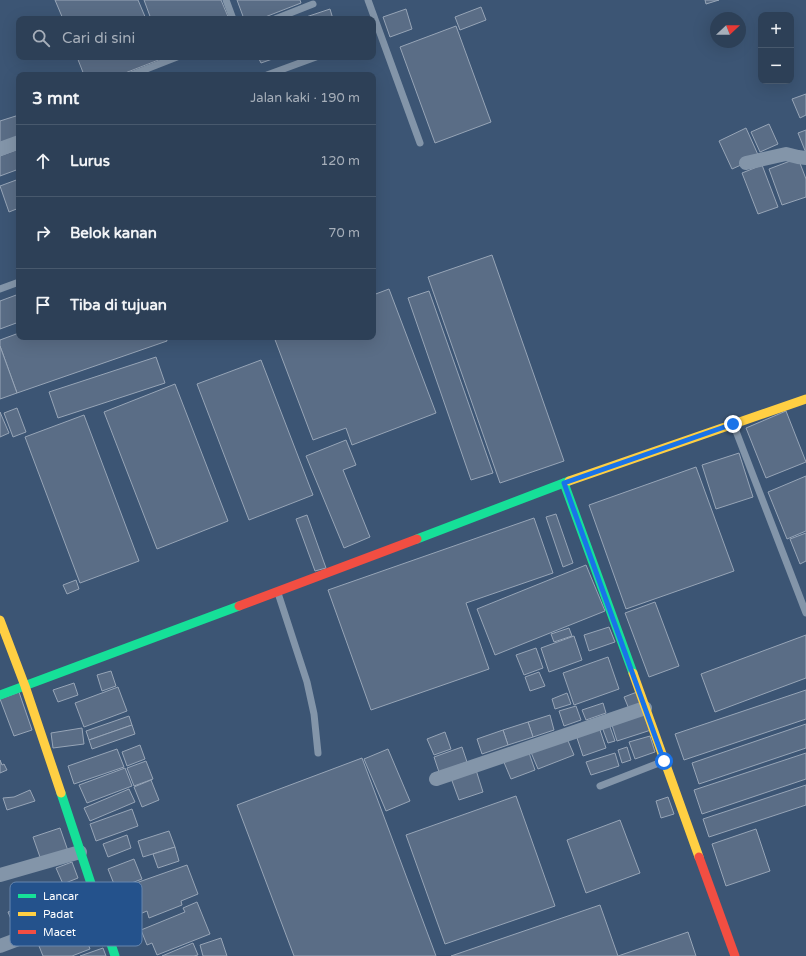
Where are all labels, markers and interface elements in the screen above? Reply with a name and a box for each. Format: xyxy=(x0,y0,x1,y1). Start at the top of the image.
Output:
north arrow xyxy=(710,12,746,48)
map controls xyxy=(758,12,794,84)
button: + xyxy=(758,12,794,48)
search box xyxy=(16,16,376,60)
icon: search xyxy=(30,27,52,49)
text: Cari di sini xyxy=(62,29,135,47)
button: − xyxy=(758,48,794,84)
text: 3 mnt xyxy=(32,88,79,109)
text: Jalan kaki · 190 m xyxy=(250,90,360,106)
icon: ahead xyxy=(32,150,54,172)
text: Lurus xyxy=(70,152,110,170)
text: 120 m xyxy=(320,153,360,169)
icon: right xyxy=(32,222,54,244)
text: Belok kanan xyxy=(70,224,157,242)
text: 70 m xyxy=(328,225,360,241)
icon: arrive xyxy=(32,294,54,316)
text: Tiba di tujuan xyxy=(70,296,167,314)
route end xyxy=(724,415,742,433)
route start xyxy=(655,752,673,770)
legend xyxy=(10,882,142,946)
text: Lancar xyxy=(43,890,79,903)
text: Padat xyxy=(43,908,73,921)
text: Macet xyxy=(43,926,76,939)

